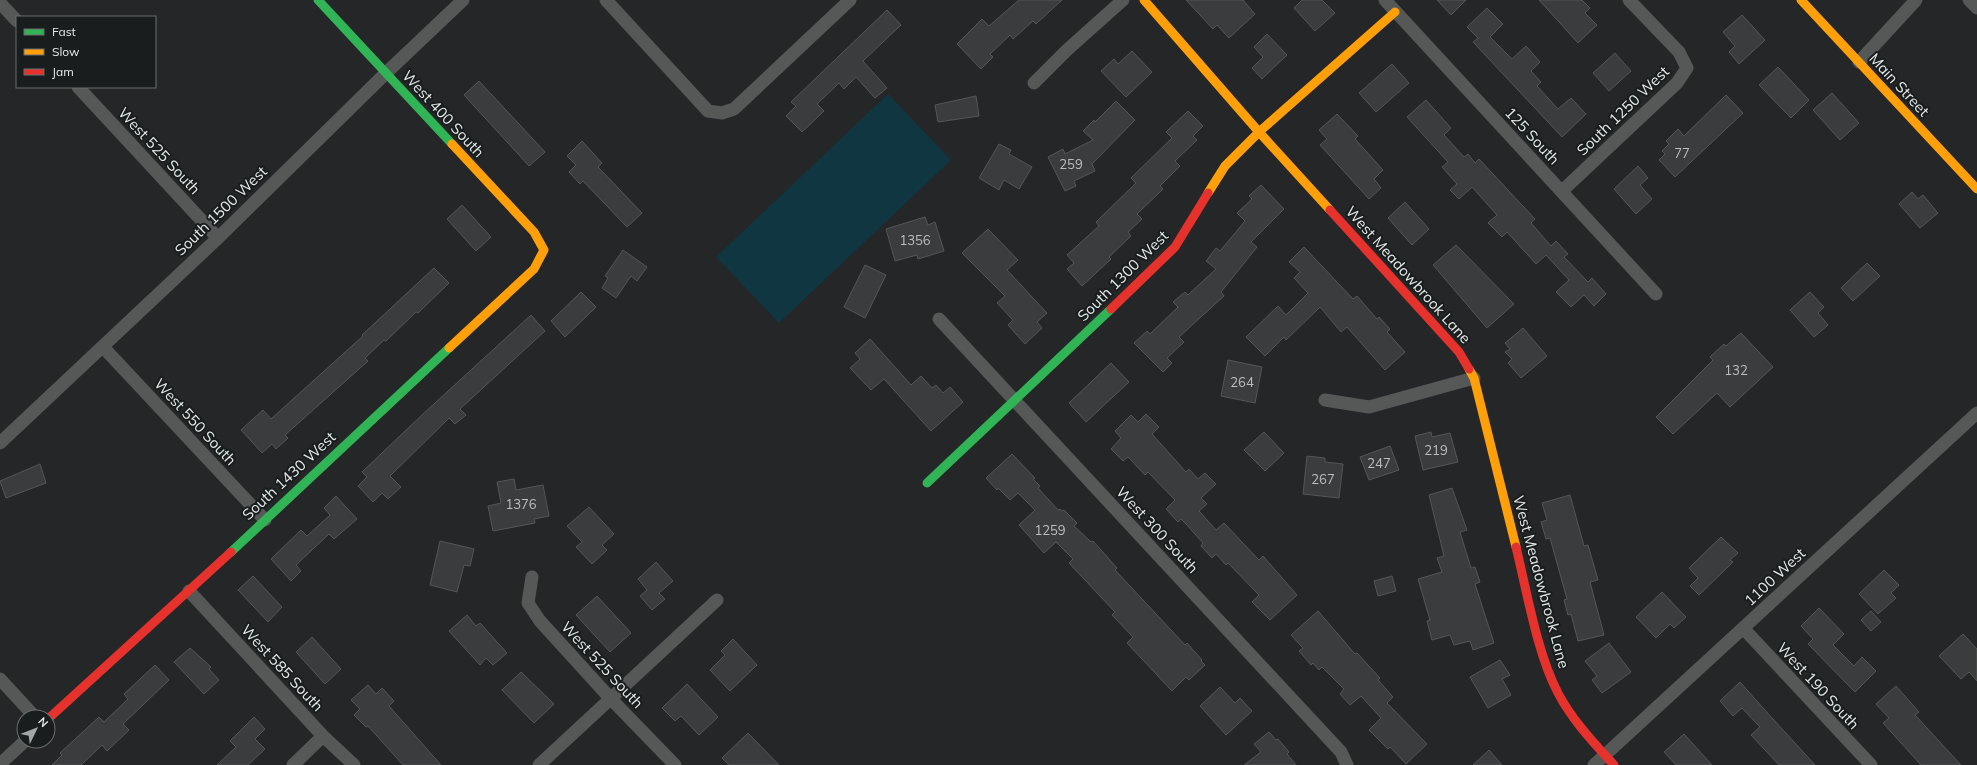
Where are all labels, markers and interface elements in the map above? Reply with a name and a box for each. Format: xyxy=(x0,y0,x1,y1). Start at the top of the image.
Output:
legend xyxy=(16,16,156,88)
text: Fast xyxy=(52,24,76,39)
text: Slow xyxy=(52,44,80,59)
street label: Main Street xyxy=(1865,49,1933,120)
street label: South 1250 West xyxy=(1573,62,1673,160)
text: Jam xyxy=(52,64,74,79)
street label: West 400 South xyxy=(398,66,489,161)
street label: West 525 South xyxy=(114,103,205,198)
street label: 125 South xyxy=(1501,103,1564,168)
house number: 77 xyxy=(1674,145,1690,161)
house number: 259 xyxy=(1059,156,1083,172)
street label: South 1500 West xyxy=(171,162,271,260)
street label: West Meadowbrook Lane xyxy=(1342,202,1475,347)
street label: South 1300 West xyxy=(1073,226,1172,325)
house number: 1356 xyxy=(899,232,931,248)
house number: 132 xyxy=(1724,362,1748,378)
street label: West 550 South xyxy=(150,374,241,469)
house number: 264 xyxy=(1230,374,1254,390)
street label: South 1430 West xyxy=(238,427,339,524)
house number: 219 xyxy=(1424,442,1448,458)
house number: 247 xyxy=(1367,455,1391,471)
house number: 267 xyxy=(1311,471,1335,487)
street label: West 300 South xyxy=(1112,482,1203,577)
street label: West Meadowbrook Lane xyxy=(1509,493,1574,670)
house number: 1376 xyxy=(505,496,537,512)
house number: 1259 xyxy=(1034,522,1066,538)
street label: 1100 West xyxy=(1740,544,1809,610)
street label: West 525 South xyxy=(557,617,648,712)
street label: West 585 South xyxy=(237,620,328,715)
street label: West 190 South xyxy=(1773,638,1864,733)
north arrow xyxy=(16,709,56,749)
text: N xyxy=(35,714,51,730)

